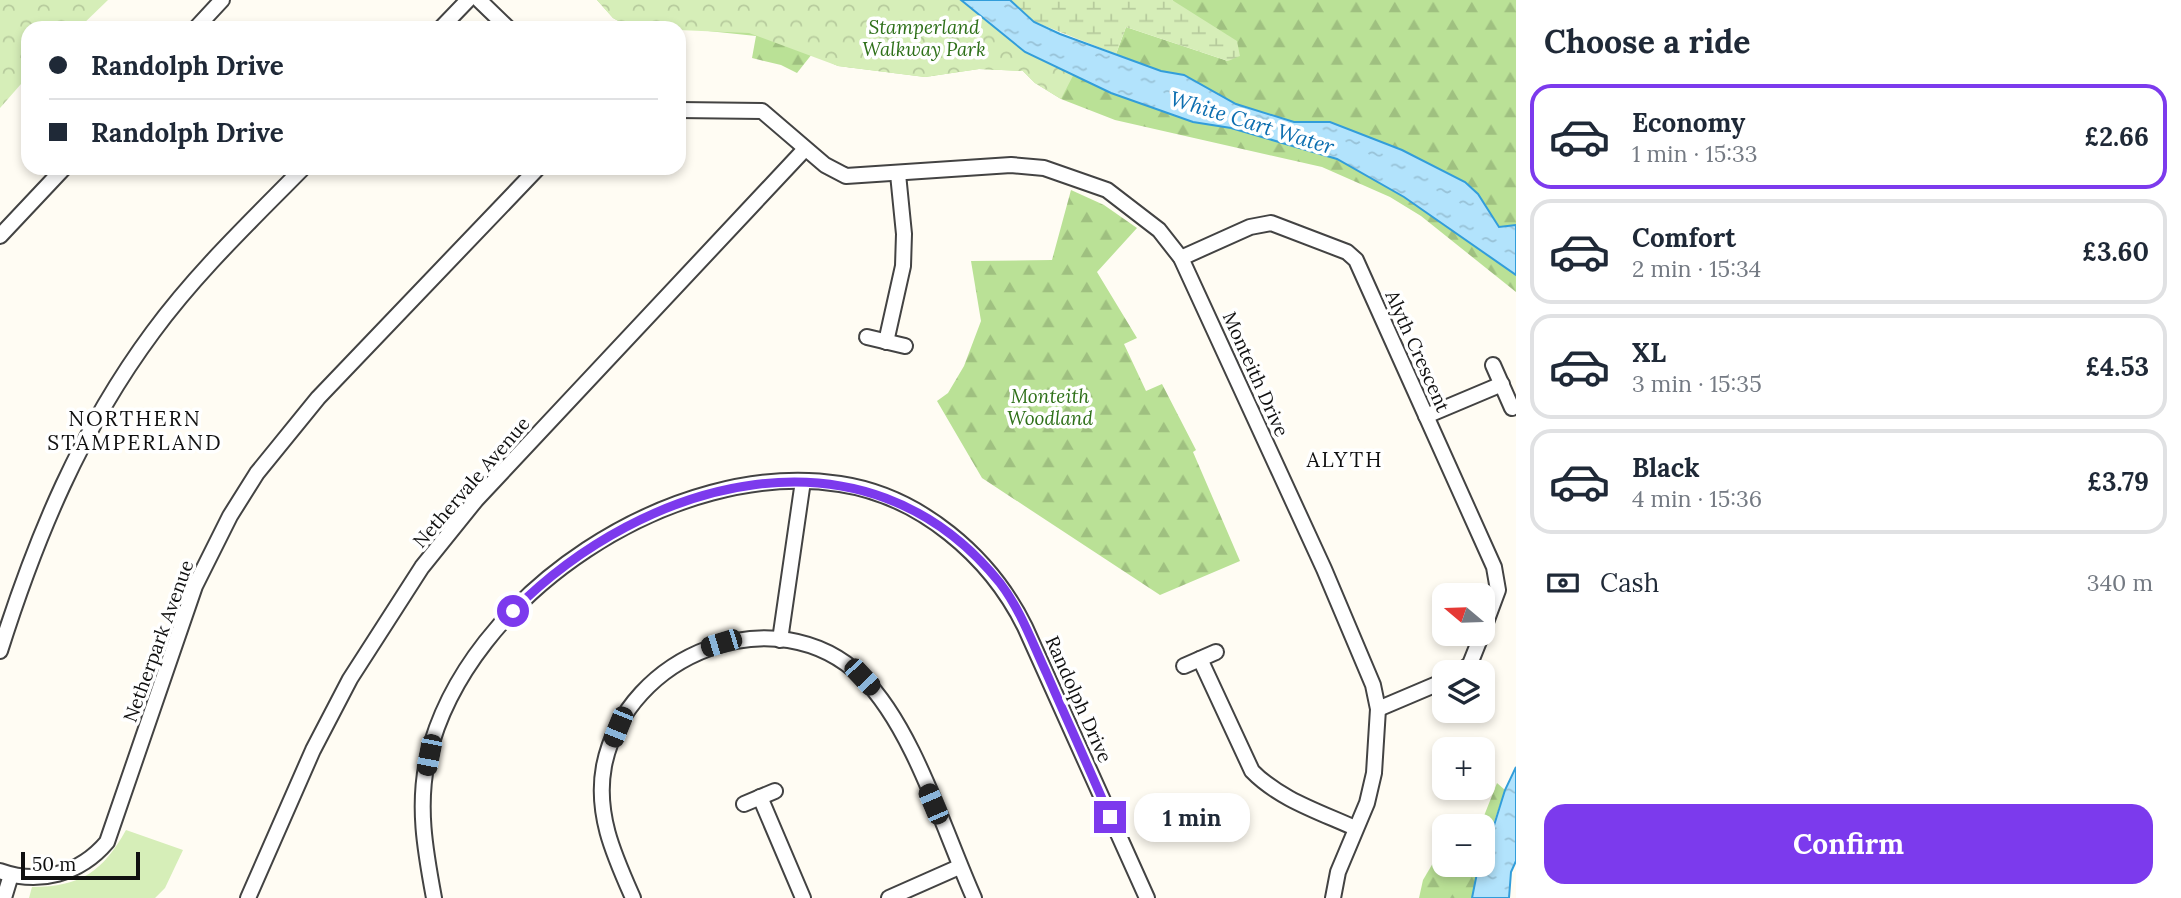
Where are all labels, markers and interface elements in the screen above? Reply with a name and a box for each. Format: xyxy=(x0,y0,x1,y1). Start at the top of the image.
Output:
park label: Stamperland Walkway Park xyxy=(862,15,986,61)
text: Choose a ride xyxy=(1544,21,1751,62)
text: Randolph Drive xyxy=(91,49,284,82)
water label: White Cart Water xyxy=(1167,85,1338,160)
icon: car xyxy=(1548,105,1611,168)
text: Economy xyxy=(1632,106,1745,139)
text: Randolph Drive xyxy=(91,116,284,149)
text: £2.66 xyxy=(2084,120,2149,153)
text: 1 min · 15:33 xyxy=(1632,139,1758,168)
icon: car xyxy=(1548,220,1611,283)
text: Comfort xyxy=(1632,221,1736,254)
text: £3.60 xyxy=(2082,235,2149,268)
text: 2 min · 15:34 xyxy=(1632,254,1761,283)
street label: Alyth Crescent xyxy=(1380,286,1456,416)
street label: Monteith Drive xyxy=(1218,308,1294,440)
icon: car xyxy=(1548,335,1611,398)
text: XL xyxy=(1632,336,1666,369)
text: £4.53 xyxy=(2085,350,2149,383)
text: 3 min · 15:35 xyxy=(1632,369,1762,398)
park label: Monteith Woodland xyxy=(1007,384,1093,430)
district label: NORTHERN STAMPERLAND xyxy=(47,405,223,456)
street label: Nethervale Avenue xyxy=(407,411,535,553)
district label: ALYTH xyxy=(1305,446,1384,473)
icon: car xyxy=(1548,450,1611,513)
text: Black xyxy=(1632,451,1700,484)
text: £3.79 xyxy=(2087,465,2149,498)
text: 4 min · 15:36 xyxy=(1632,484,1762,513)
street label: Netherpark Avenue xyxy=(118,557,198,725)
icon: cash xyxy=(1544,564,1582,602)
text: Cash xyxy=(1600,566,1659,599)
text: 340 m xyxy=(2087,568,2153,597)
north arrow xyxy=(1432,583,1494,646)
map controls xyxy=(1432,583,1495,877)
route start xyxy=(497,595,529,627)
car xyxy=(698,627,745,659)
street label: Randolph Drive xyxy=(1040,632,1118,766)
car xyxy=(840,654,885,700)
button: layers xyxy=(1432,660,1495,723)
car xyxy=(601,704,636,750)
car xyxy=(415,732,444,778)
button: + xyxy=(1432,737,1495,800)
car xyxy=(916,781,951,827)
callout: 1 min xyxy=(1134,792,1250,842)
route end xyxy=(1094,801,1126,833)
text: 1 min xyxy=(1163,803,1221,832)
button: Confirm xyxy=(1544,804,2153,884)
button: − xyxy=(1432,814,1495,877)
scale bar xyxy=(21,849,140,881)
text: 50 m xyxy=(32,852,76,876)

